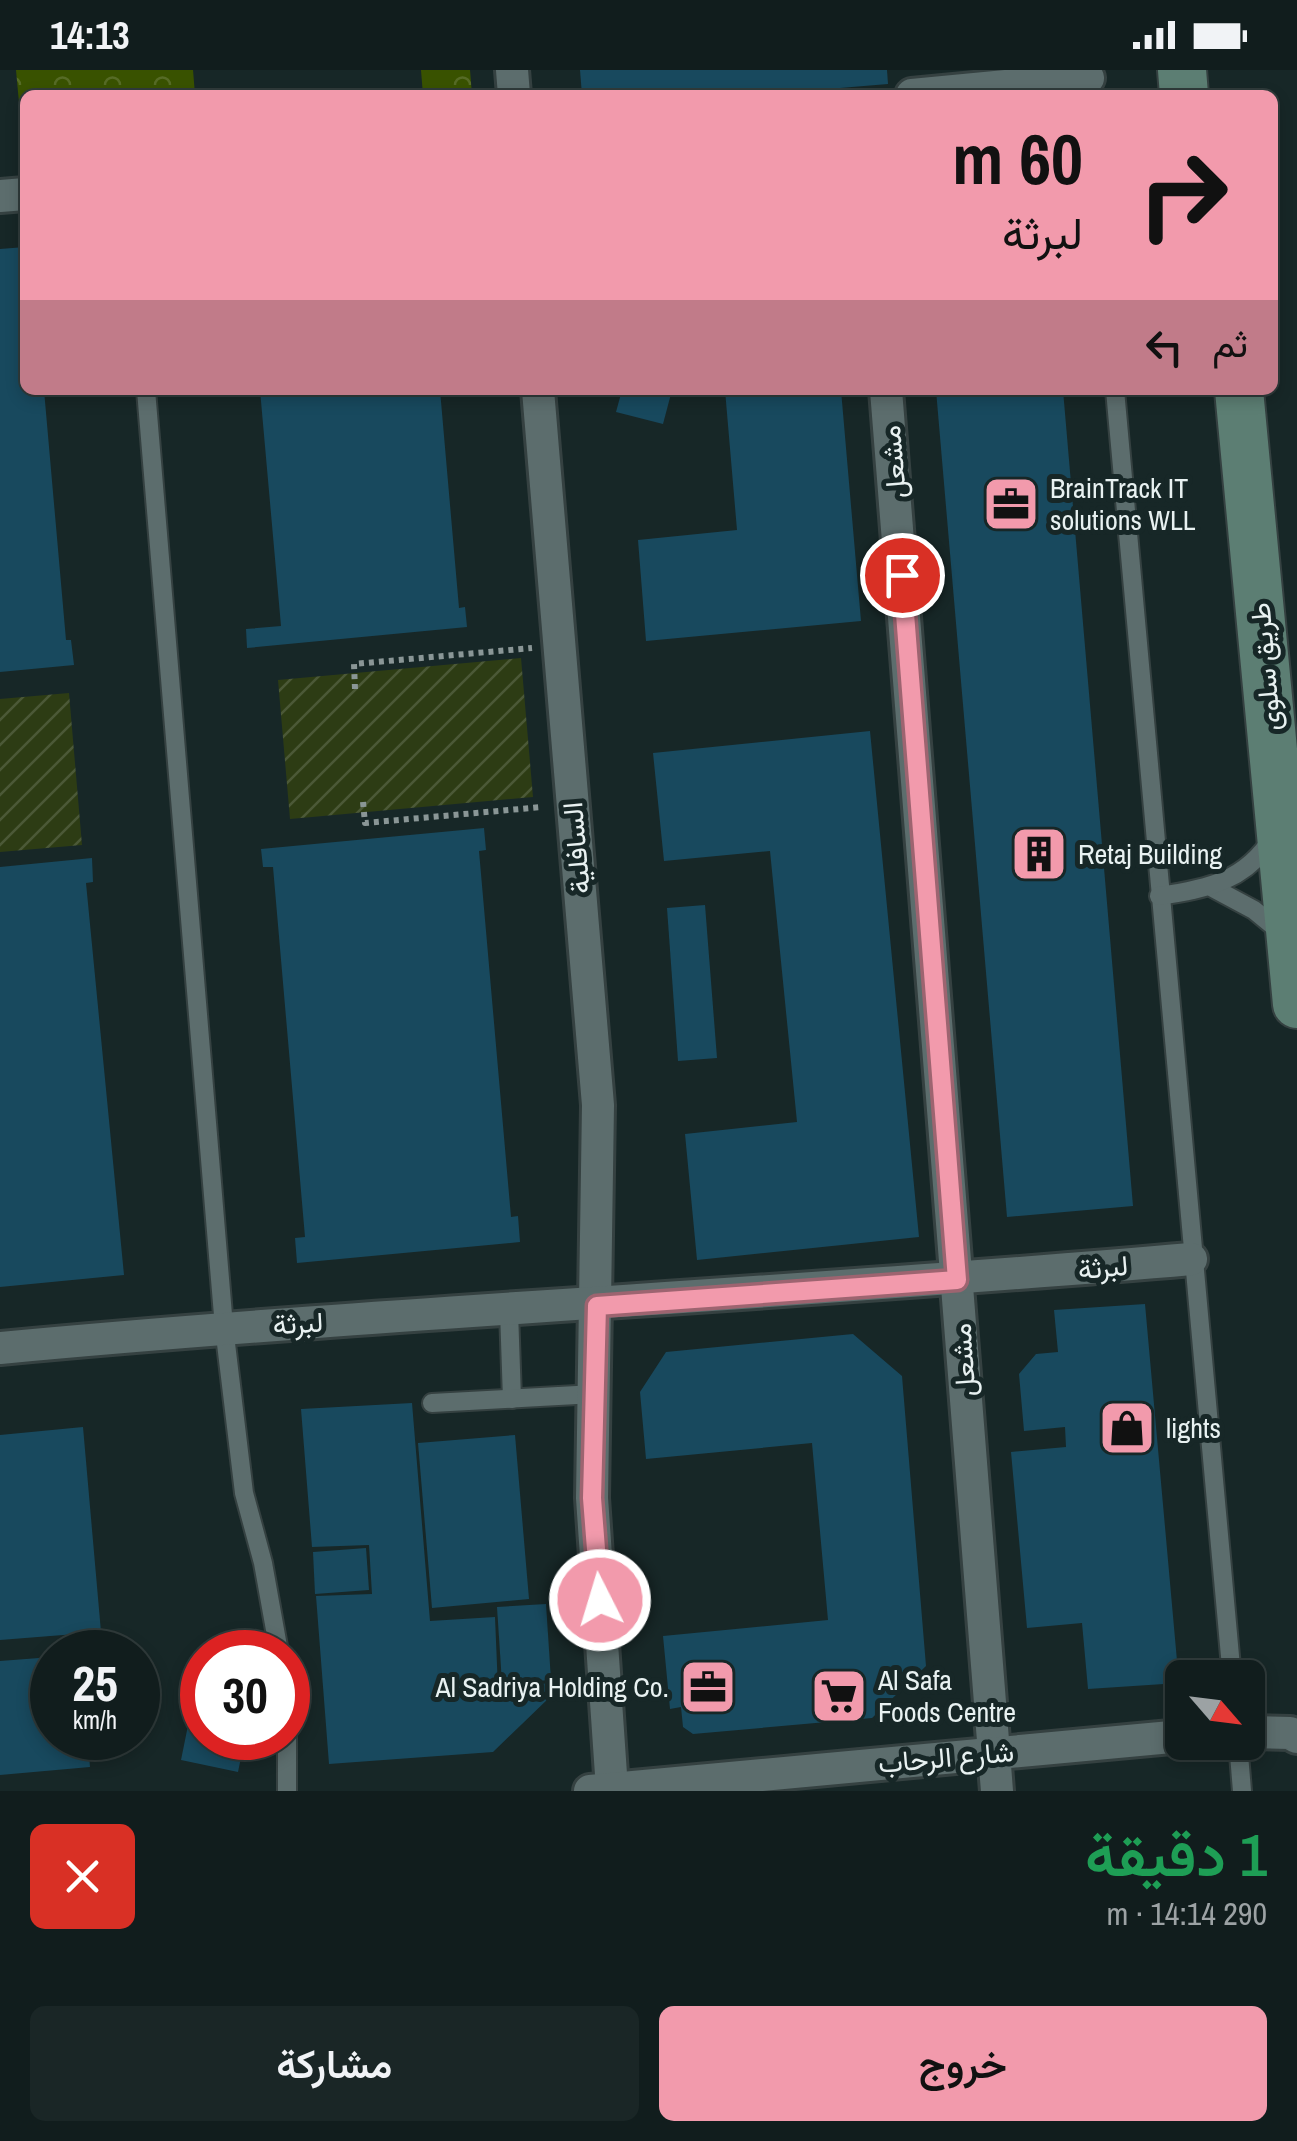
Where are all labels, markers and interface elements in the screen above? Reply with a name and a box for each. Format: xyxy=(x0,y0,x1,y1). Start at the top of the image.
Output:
text: 14:13 xyxy=(50,10,130,61)
text: 60 m xyxy=(952,112,1083,206)
icon: right xyxy=(1118,130,1248,260)
text: لبرثة xyxy=(1002,202,1083,263)
text: ثم xyxy=(1212,318,1248,369)
icon: left xyxy=(1137,320,1192,375)
street label: مشعل xyxy=(871,424,915,500)
place label: BrainTrack IT solutions WLL xyxy=(1050,469,1196,539)
office icon: BrainTrack IT solutions WLL xyxy=(981,474,1041,534)
pin xyxy=(860,533,945,618)
icon: arrive xyxy=(875,548,930,603)
street label: طريق سلوى xyxy=(1240,601,1290,733)
street label: السافلية xyxy=(553,801,599,895)
building icon: Retaj Building xyxy=(1009,824,1069,884)
place label: Retaj Building xyxy=(1078,835,1222,873)
street label: لبرثة xyxy=(1076,1246,1130,1288)
street label: لبرثة xyxy=(272,1303,324,1343)
street label: مشعل xyxy=(941,1322,985,1398)
shop icon: lights xyxy=(1097,1398,1157,1458)
place label: lights xyxy=(1166,1409,1221,1447)
position arrow xyxy=(548,1548,652,1652)
speed limit sign: 30 xyxy=(180,1630,310,1760)
text: 25 xyxy=(72,1649,118,1717)
office icon: Al Sadriya Holding Co. xyxy=(678,1657,738,1717)
north arrow xyxy=(1165,1660,1265,1760)
map controls xyxy=(1165,1660,1265,1760)
place label: Al Safa Foods Centre xyxy=(877,1661,1016,1731)
supermarket icon: Al Safa Foods Centre xyxy=(809,1666,869,1726)
place label: Al Sadriya Holding Co. xyxy=(434,1668,669,1706)
text: km/h xyxy=(73,1703,117,1737)
street label: شارع الرحاب xyxy=(876,1732,1016,1782)
text: 1 دقيقة xyxy=(1085,1814,1267,1895)
button: close xyxy=(30,1824,135,1929)
text: 290 m · 14:14 xyxy=(1107,1892,1267,1935)
button: مشاركة xyxy=(30,2006,639,2121)
button: خروج xyxy=(659,2006,1267,2121)

